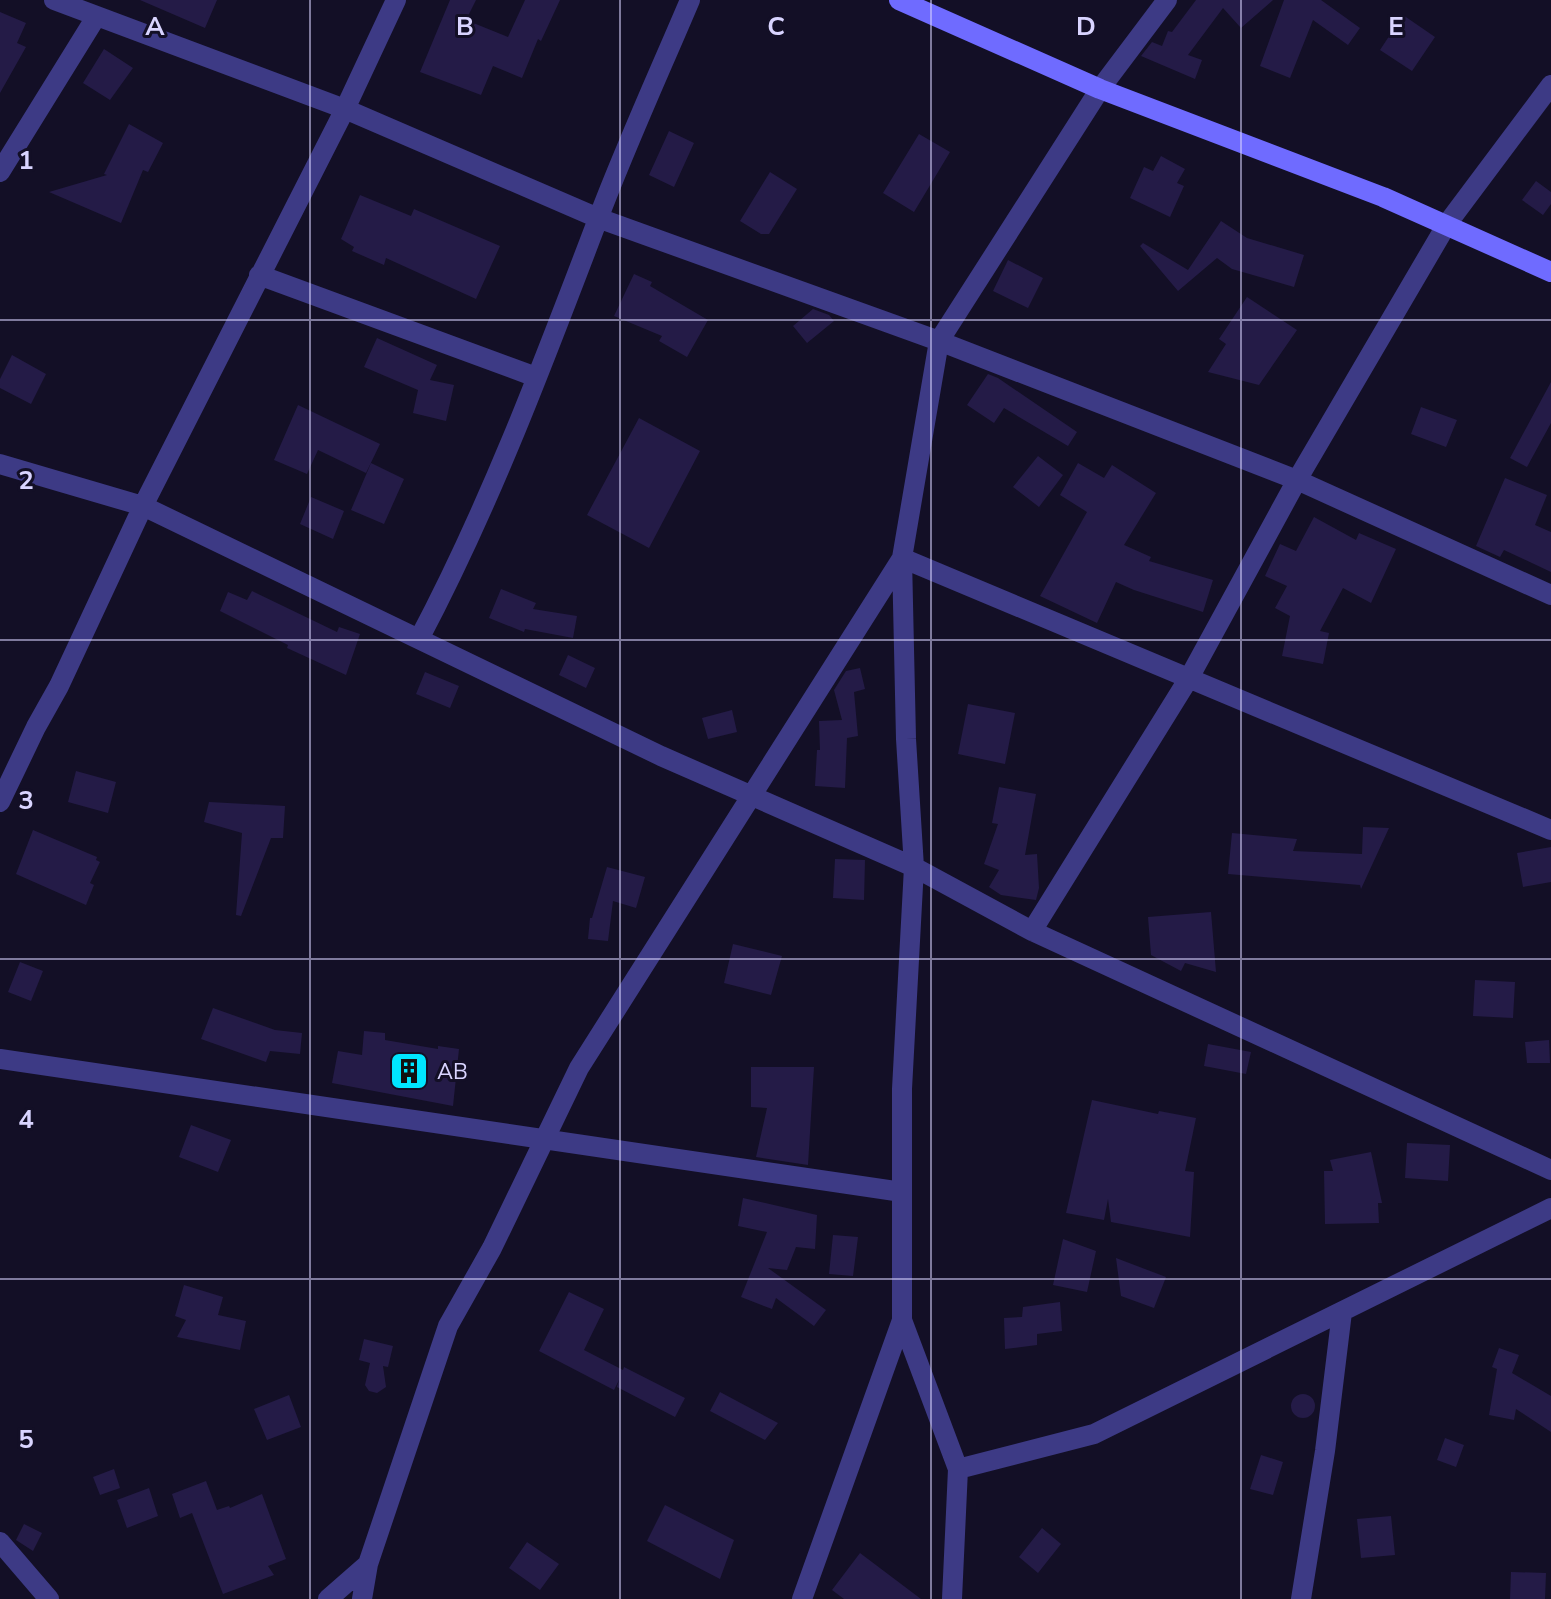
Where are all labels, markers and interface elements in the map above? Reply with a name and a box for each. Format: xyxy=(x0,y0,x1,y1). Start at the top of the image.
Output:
text: A xyxy=(145,9,165,44)
text: B xyxy=(456,9,474,44)
text: C xyxy=(767,9,785,44)
text: D xyxy=(1076,9,1096,44)
text: E xyxy=(1388,9,1404,44)
text: 1 xyxy=(18,143,34,178)
text: 2 xyxy=(18,463,34,498)
text: 3 xyxy=(18,783,34,818)
building icon: AB xyxy=(388,1050,430,1092)
place label: AB xyxy=(437,1057,468,1087)
text: 4 xyxy=(18,1102,34,1137)
text: 5 xyxy=(18,1422,34,1457)

